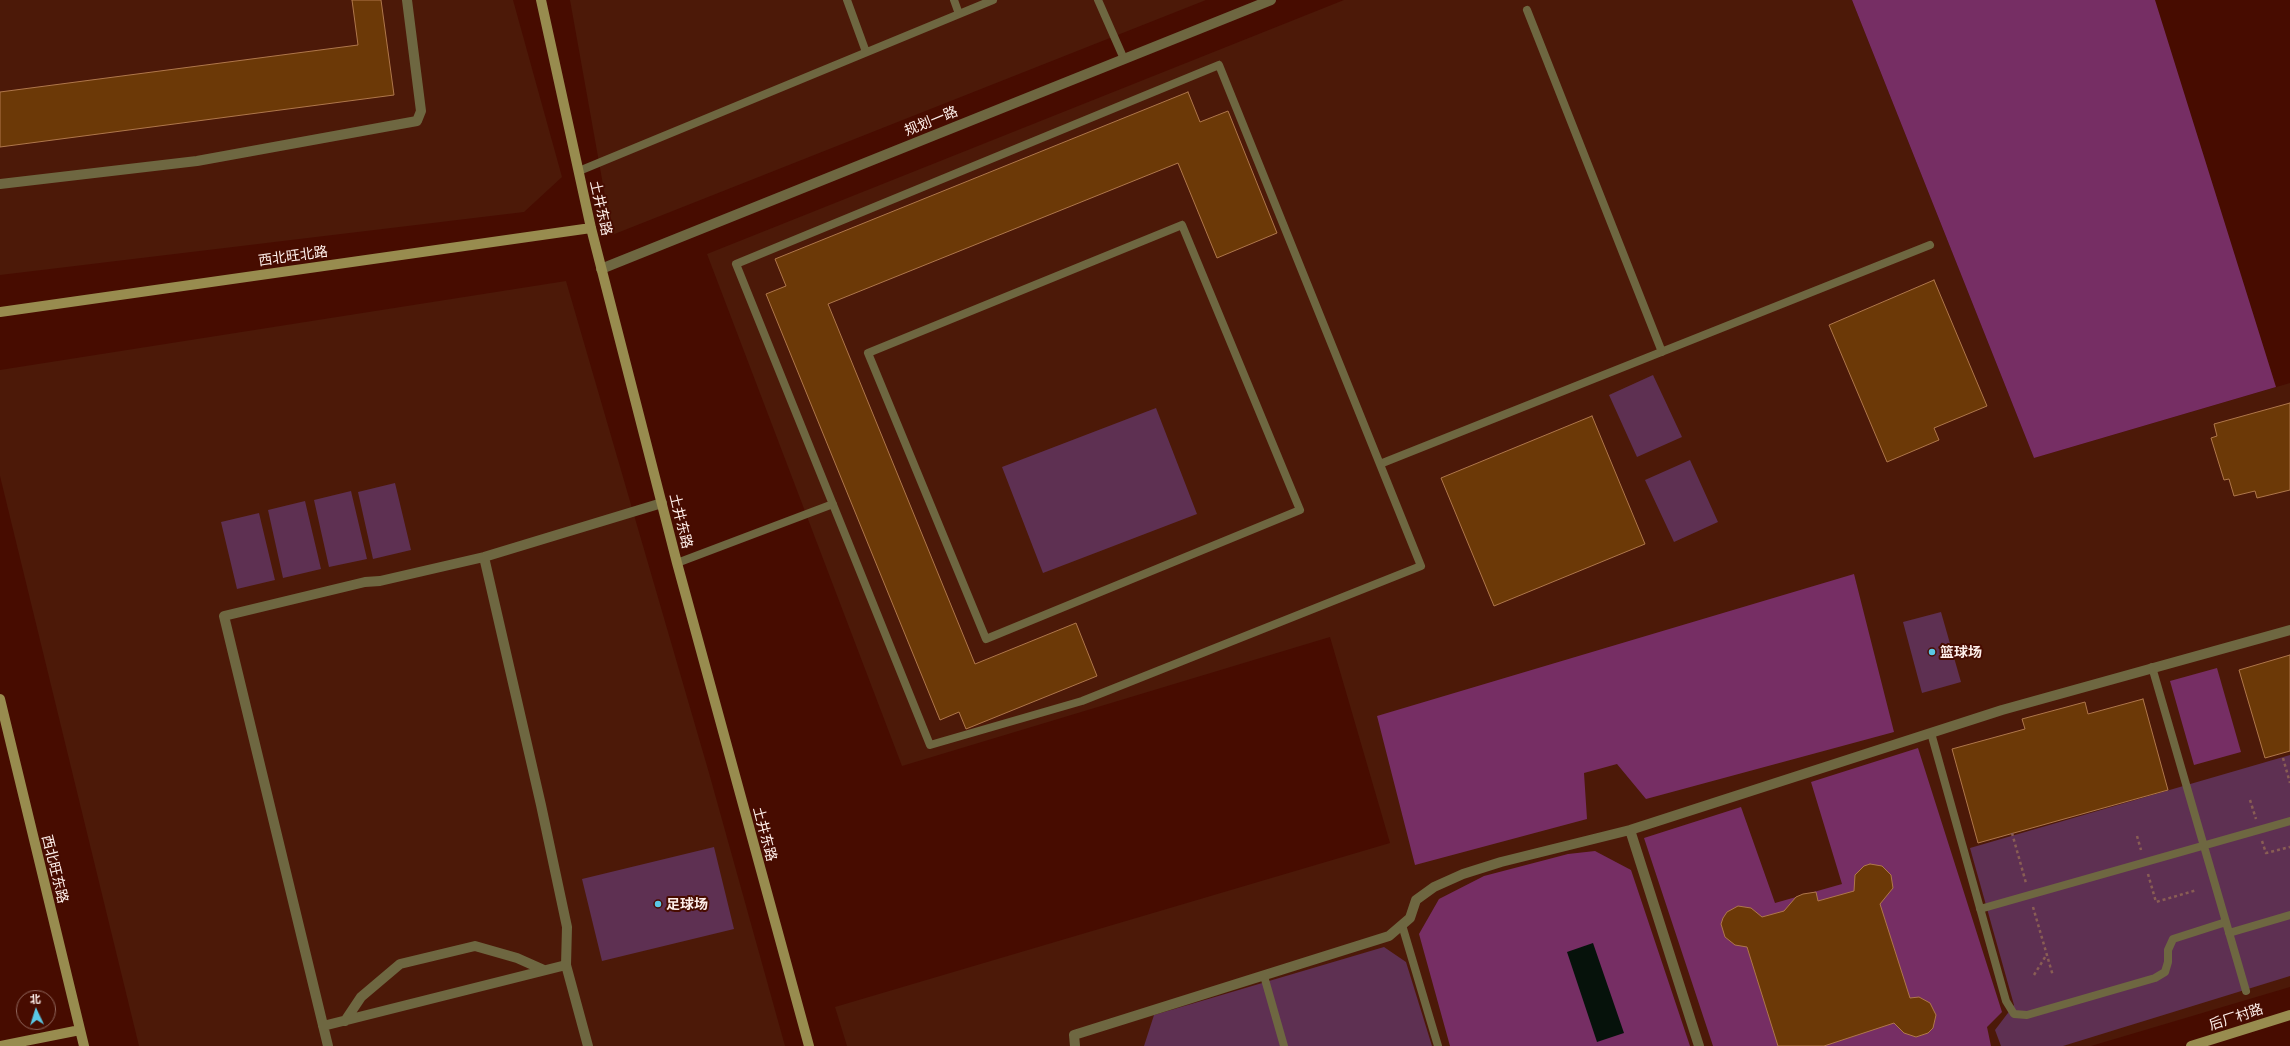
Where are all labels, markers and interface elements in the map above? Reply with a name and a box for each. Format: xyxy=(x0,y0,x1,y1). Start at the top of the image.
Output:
street label: 规划一路 xyxy=(902,103,960,139)
street label: 土井东路 xyxy=(587,179,615,237)
street label: 西北旺北路 xyxy=(257,243,329,269)
street label: 土井东路 xyxy=(666,492,696,550)
place label: 篮球场 xyxy=(1940,644,1982,660)
marker: 篮球场 xyxy=(1927,647,1937,657)
street label: 土井东路 xyxy=(750,805,780,863)
street label: 西北旺东路 xyxy=(38,833,72,905)
place label: 足球场 xyxy=(666,896,708,912)
marker: 足球场 xyxy=(653,899,663,909)
north arrow xyxy=(16,990,56,1030)
text: 北 xyxy=(29,992,41,1005)
street label: 后厂村路 xyxy=(2207,1000,2265,1034)

